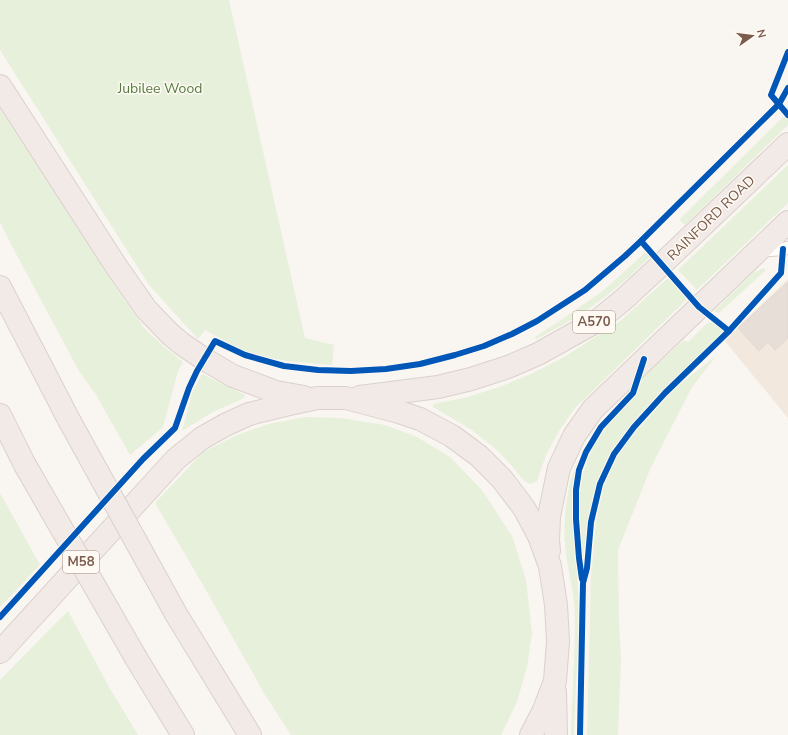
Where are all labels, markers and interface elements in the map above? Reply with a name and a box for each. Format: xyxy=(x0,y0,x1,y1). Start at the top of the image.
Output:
north arrow xyxy=(732,16,772,56)
text: N xyxy=(753,28,769,40)
park label: Jubilee Wood xyxy=(117,79,202,98)
street label: RAINFORD ROAD xyxy=(663,171,759,265)
road number: A570 xyxy=(573,311,615,333)
road number: M58 xyxy=(63,551,99,573)

